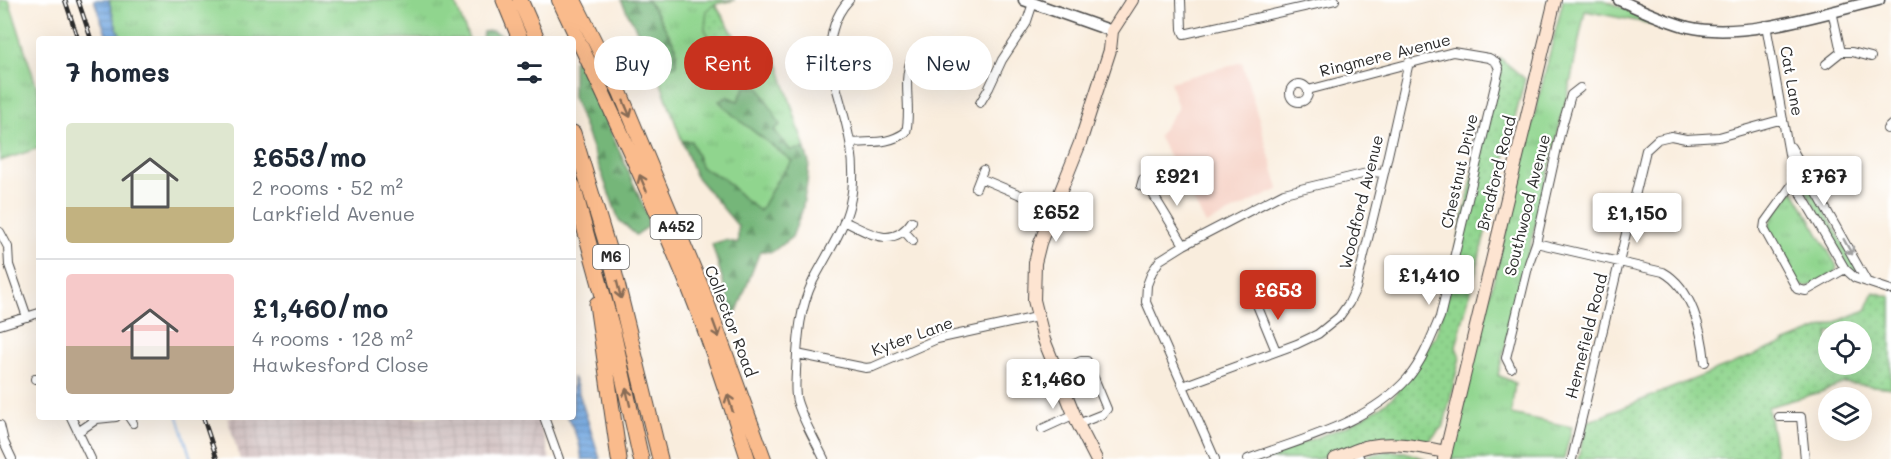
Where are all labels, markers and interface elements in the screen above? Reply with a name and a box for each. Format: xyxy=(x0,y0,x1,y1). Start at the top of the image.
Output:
street label: Ringmere Avenue xyxy=(1317,28,1453,81)
chip: Buy xyxy=(594,36,672,90)
chip: Rent xyxy=(684,36,773,90)
chip: Filters xyxy=(785,36,893,90)
chip: New xyxy=(905,36,992,90)
street label: Cat Lane xyxy=(1776,44,1809,118)
text: 7 homes xyxy=(66,55,170,89)
icon: filters xyxy=(513,56,546,89)
one-way arrow xyxy=(622,100,633,118)
street label: Chestnut Drive xyxy=(1435,111,1482,230)
street label: Bradford Road xyxy=(1471,114,1520,232)
street label: Southwood Avenue xyxy=(1499,132,1554,278)
street label: Woodford Avenue xyxy=(1334,133,1387,271)
text: £653/mo xyxy=(252,140,366,174)
icon: home xyxy=(114,147,186,219)
pin: £921 xyxy=(1141,156,1213,207)
pin: £767 xyxy=(1788,156,1860,207)
text: £921 xyxy=(1155,162,1199,188)
text: £767 xyxy=(1801,162,1847,188)
text: 2 rooms · 52 m² xyxy=(252,174,403,200)
one-way arrow xyxy=(637,174,648,193)
pin: £652 xyxy=(1020,192,1092,243)
pin: £1,150 xyxy=(1588,193,1686,244)
text: £652 xyxy=(1032,198,1080,224)
text: £1,150 xyxy=(1607,199,1667,225)
text: Larkfield Avenue xyxy=(252,200,415,226)
road number: A452 xyxy=(650,215,702,239)
one-way arrow xyxy=(1843,237,1854,255)
road number: M6 xyxy=(593,245,629,269)
pin: £1,410 xyxy=(1380,255,1478,306)
text: £1,410 xyxy=(1398,261,1460,287)
street label: Collector Road xyxy=(701,262,762,380)
pin: £653 xyxy=(1242,270,1314,321)
street label: Hernefield Road xyxy=(1560,271,1611,401)
text: £653 xyxy=(1254,276,1302,302)
one-way arrow xyxy=(613,280,625,299)
text: £1,460/mo xyxy=(252,291,388,325)
icon: home xyxy=(114,298,186,370)
street label: Kyter Lane xyxy=(868,311,956,360)
one-way arrow xyxy=(712,319,723,337)
map controls xyxy=(1818,321,1872,441)
button: locate xyxy=(1818,321,1872,375)
text: 4 rooms · 128 m² xyxy=(252,325,413,351)
text: Hawkesford Close xyxy=(252,351,429,377)
pin: £1,460 xyxy=(1004,359,1102,410)
text: £1,460 xyxy=(1020,365,1086,391)
one-way arrow xyxy=(621,387,633,406)
button: layers xyxy=(1818,387,1872,441)
one-way arrow xyxy=(724,394,735,413)

